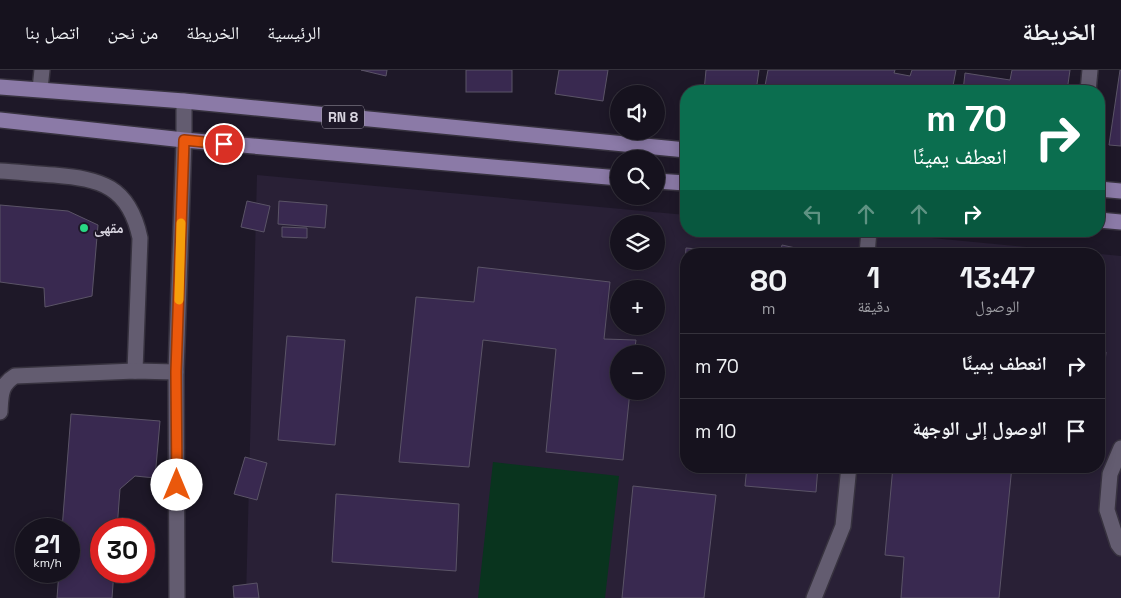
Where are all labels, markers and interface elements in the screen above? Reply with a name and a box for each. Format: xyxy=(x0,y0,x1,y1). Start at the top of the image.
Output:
text: الخريطة xyxy=(1022,16,1096,47)
text: اتصل بنا xyxy=(25,21,80,44)
text: من نحن xyxy=(108,21,158,44)
text: الخريطة xyxy=(186,21,239,44)
text: الرئيسية xyxy=(267,21,321,44)
map controls xyxy=(610,85,665,400)
button: sound xyxy=(610,85,665,140)
text: 70 m xyxy=(926,97,1007,141)
icon: right xyxy=(1025,105,1090,170)
road number: RN 8 xyxy=(322,106,364,128)
pin xyxy=(203,123,245,165)
icon: arrive xyxy=(210,130,238,158)
text: انعطف يمينًا xyxy=(913,142,1007,170)
button: search xyxy=(610,150,665,205)
icon: left xyxy=(799,200,827,228)
icon: ahead xyxy=(852,200,880,228)
icon: ahead xyxy=(905,200,933,228)
icon: right xyxy=(958,200,986,228)
button: layers xyxy=(610,215,665,270)
place label: مقهى xyxy=(94,218,124,237)
marker: مقهى xyxy=(78,222,90,234)
text: 1 xyxy=(867,258,880,297)
text: 13:47 xyxy=(960,258,1035,297)
text: 80 xyxy=(750,261,787,300)
button: + xyxy=(610,280,665,335)
text: دقيقة xyxy=(857,296,890,317)
text: الوصول xyxy=(975,296,1020,317)
text: m xyxy=(762,298,776,319)
button: − xyxy=(610,345,665,400)
text: انعطف يمينًا xyxy=(962,351,1047,376)
icon: right xyxy=(1062,352,1090,380)
text: 70 m xyxy=(695,354,739,379)
text: الوصول إلى الوجهة xyxy=(912,416,1047,441)
icon: arrive xyxy=(1062,417,1090,445)
text: 10 m xyxy=(695,419,736,444)
position arrow xyxy=(150,458,202,510)
speed limit sign: 30 xyxy=(90,518,155,583)
text: 21 xyxy=(34,528,61,560)
text: km/h xyxy=(33,555,62,571)

